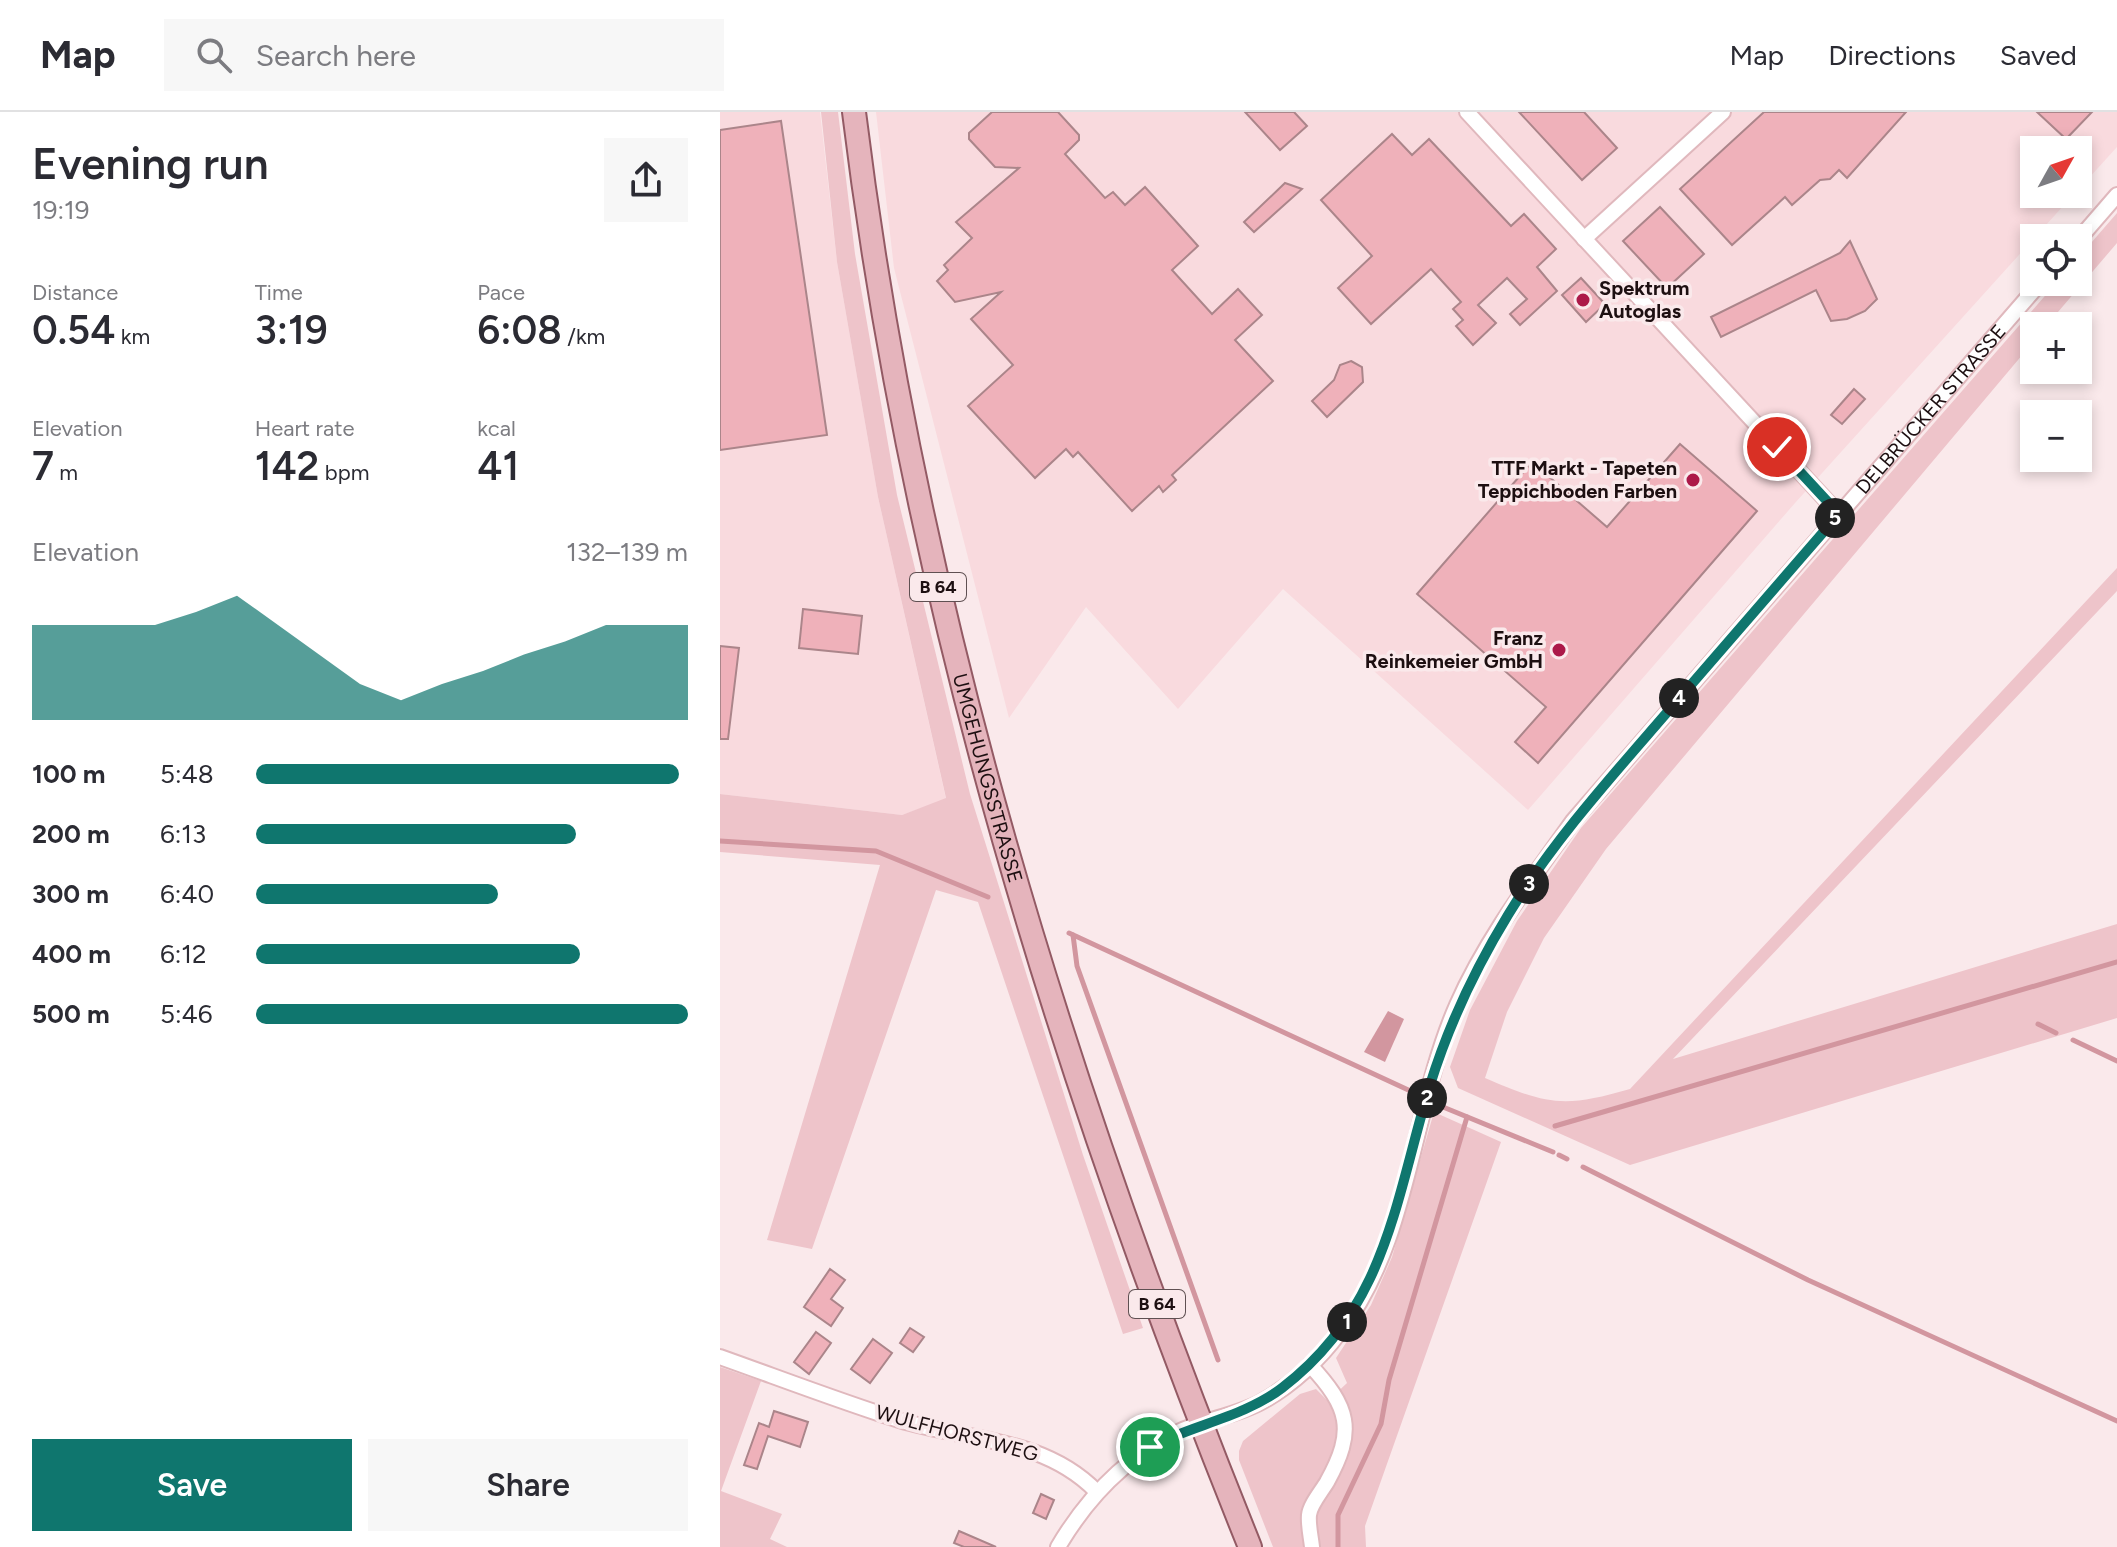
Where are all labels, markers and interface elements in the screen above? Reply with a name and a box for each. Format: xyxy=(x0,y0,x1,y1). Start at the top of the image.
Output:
search box xyxy=(164,19,724,91)
text: Map xyxy=(40,32,116,78)
icon: search xyxy=(192,33,236,77)
text: Search here xyxy=(256,37,416,74)
text: Map xyxy=(1730,38,1784,72)
text: Directions xyxy=(1828,38,1956,72)
text: Saved xyxy=(2000,38,2077,72)
north arrow xyxy=(2020,136,2092,208)
map controls xyxy=(2020,136,2092,472)
text: Evening run xyxy=(32,137,269,190)
button: share xyxy=(604,138,688,222)
text: 19:19 xyxy=(32,194,90,226)
button: locate xyxy=(2020,224,2092,296)
place label: Spektrum Autoglas xyxy=(1599,276,1689,323)
text: Distance xyxy=(32,279,118,306)
text: Time xyxy=(255,279,303,306)
text: Pace xyxy=(477,279,525,306)
marker: Spektrum Autoglas xyxy=(1574,291,1592,309)
text: 0.54 xyxy=(32,306,115,354)
text: 3:19 xyxy=(255,306,328,354)
text: 6:08 xyxy=(477,306,562,354)
button: + xyxy=(2020,312,2092,384)
street label: DELBRÜCKER STRASSE xyxy=(1850,319,2011,499)
text: km xyxy=(115,323,150,350)
text: /km xyxy=(562,323,605,350)
button: − xyxy=(2020,400,2092,472)
pin xyxy=(1743,413,1811,481)
text: Elevation xyxy=(32,415,122,442)
text: Heart rate xyxy=(255,415,355,442)
text: kcal xyxy=(477,415,516,442)
icon: check xyxy=(1755,425,1799,469)
text: 7 xyxy=(32,442,54,490)
text: 142 xyxy=(255,442,319,490)
text: 41 xyxy=(477,442,519,490)
place label: TTF Markt - Tapeten Teppichboden Farben xyxy=(1478,456,1677,503)
text: m xyxy=(54,459,78,486)
text: bpm xyxy=(319,459,369,486)
marker: TTF Markt - Tapeten Teppichboden Farben xyxy=(1684,471,1702,489)
pin: 5 xyxy=(1815,498,1855,538)
text: 5 xyxy=(1829,504,1841,531)
text: Elevation xyxy=(32,536,139,568)
text: 132–139 m xyxy=(566,536,688,568)
road number: B 64 xyxy=(910,573,966,601)
place label: Franz Reinkemeier GmbH xyxy=(1365,626,1543,673)
marker: Franz Reinkemeier GmbH xyxy=(1550,641,1568,659)
street label: UMGEHUNGSSTRASSE xyxy=(948,671,1028,886)
pin: 4 xyxy=(1659,678,1699,718)
text: 4 xyxy=(1672,684,1686,711)
text: 100 m xyxy=(32,758,106,790)
text: 5:48 xyxy=(160,758,214,790)
text: 200 m xyxy=(32,818,110,850)
text: 6:13 xyxy=(160,818,206,850)
pin: 3 xyxy=(1509,864,1549,904)
text: 3 xyxy=(1523,870,1535,897)
text: 300 m xyxy=(32,878,109,910)
text: 6:40 xyxy=(160,878,214,910)
text: 400 m xyxy=(32,938,111,970)
text: 6:12 xyxy=(160,938,207,970)
text: 500 m xyxy=(32,998,110,1030)
text: 5:46 xyxy=(160,998,212,1030)
pin: 2 xyxy=(1407,1078,1447,1118)
text: 2 xyxy=(1421,1084,1433,1111)
road number: B 64 xyxy=(1129,1290,1185,1318)
pin: 1 xyxy=(1327,1302,1367,1342)
text: 1 xyxy=(1342,1308,1352,1335)
street label: WULFHORSTWEG xyxy=(873,1400,1041,1466)
pin xyxy=(1116,1413,1184,1481)
icon: arrive xyxy=(1128,1425,1172,1469)
button: Save xyxy=(32,1439,352,1531)
button: Share xyxy=(368,1439,688,1531)

